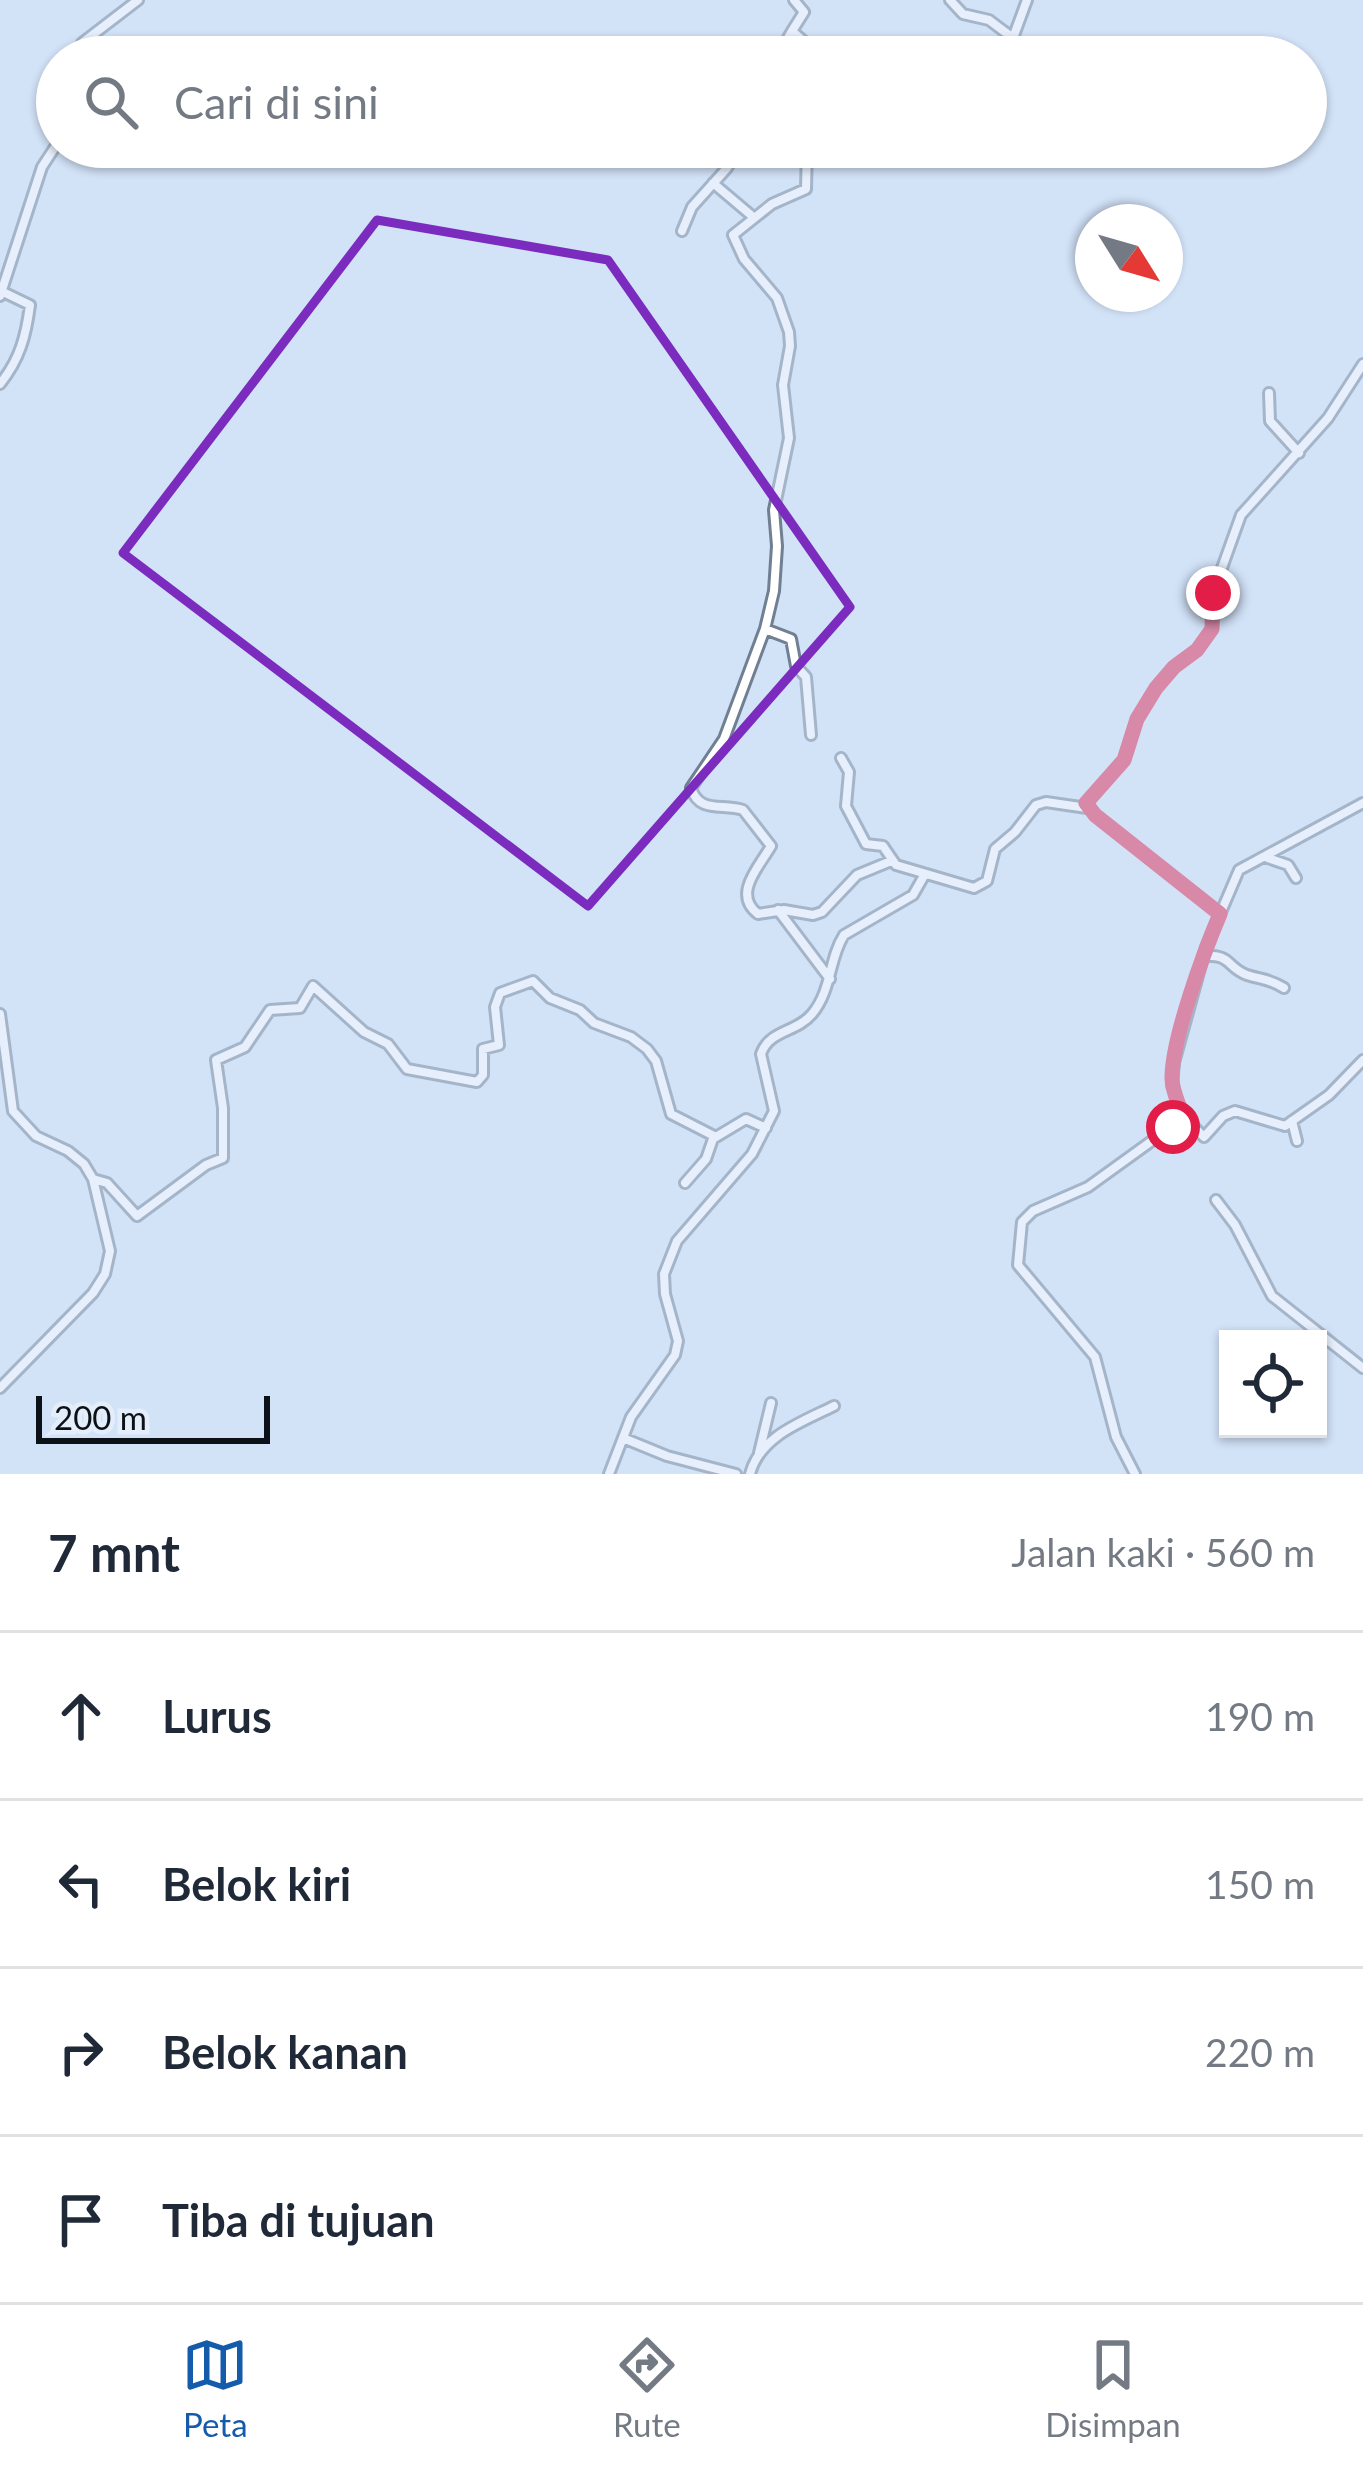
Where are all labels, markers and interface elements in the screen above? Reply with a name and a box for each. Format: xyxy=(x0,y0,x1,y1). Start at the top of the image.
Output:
search box xyxy=(36,36,1327,168)
icon: search xyxy=(78,69,144,135)
text: Cari di sini xyxy=(174,75,379,129)
north arrow xyxy=(1075,204,1183,312)
route end xyxy=(1186,566,1240,620)
route start xyxy=(1146,1100,1200,1154)
map controls xyxy=(1219,1330,1327,1438)
button: locate xyxy=(1219,1330,1327,1438)
scale bar xyxy=(36,1390,270,1443)
text: 200 m xyxy=(54,1397,147,1437)
text: 7 mnt xyxy=(48,1522,180,1583)
text: Jalan kaki · 560 m xyxy=(1011,1529,1315,1575)
icon: ahead xyxy=(48,1683,114,1749)
text: Lurus xyxy=(162,1689,272,1743)
text: 190 m xyxy=(1205,1693,1315,1739)
icon: left xyxy=(48,1851,114,1917)
text: Belok kiri xyxy=(162,1857,351,1911)
text: 150 m xyxy=(1205,1861,1315,1907)
icon: right xyxy=(48,2019,114,2085)
text: Belok kanan xyxy=(162,2025,408,2079)
text: 220 m xyxy=(1205,2029,1315,2075)
icon: arrive xyxy=(48,2187,114,2253)
text: Tiba di tujuan xyxy=(162,2193,435,2247)
tab: Peta xyxy=(182,2332,248,2444)
tab: Rute xyxy=(613,2332,681,2444)
tab: Disimpan xyxy=(1045,2332,1181,2444)

